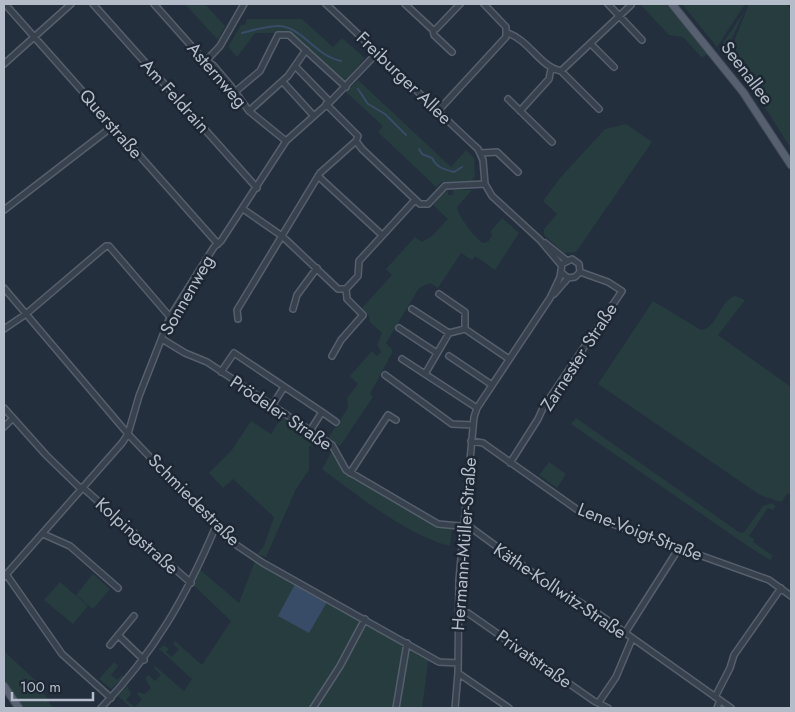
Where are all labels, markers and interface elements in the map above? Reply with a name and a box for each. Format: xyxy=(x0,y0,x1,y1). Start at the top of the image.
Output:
street label: Freiburger Allee xyxy=(350,26,458,130)
street label: Asternweg xyxy=(181,36,253,114)
street label: Seenallee xyxy=(715,36,779,110)
street label: Am Feldrain xyxy=(134,53,216,139)
street label: Querstraße xyxy=(73,83,149,165)
street label: Sonnenweg xyxy=(154,250,220,340)
street label: Zarnester Straße xyxy=(534,298,624,416)
street label: Prödeler Straße xyxy=(225,369,337,457)
street label: Schmiedestraße xyxy=(142,448,246,552)
street label: Hermann-Müller-Straße xyxy=(445,456,483,632)
street label: Kolpingstraße xyxy=(90,492,184,580)
street label: Lene-Voigt-Straße xyxy=(574,496,706,568)
street label: Käthe-Kollwitz-Straße xyxy=(488,537,632,645)
street label: Privatstraße xyxy=(491,623,577,695)
scale bar xyxy=(12,670,94,702)
text: 100 m xyxy=(20,676,61,698)

